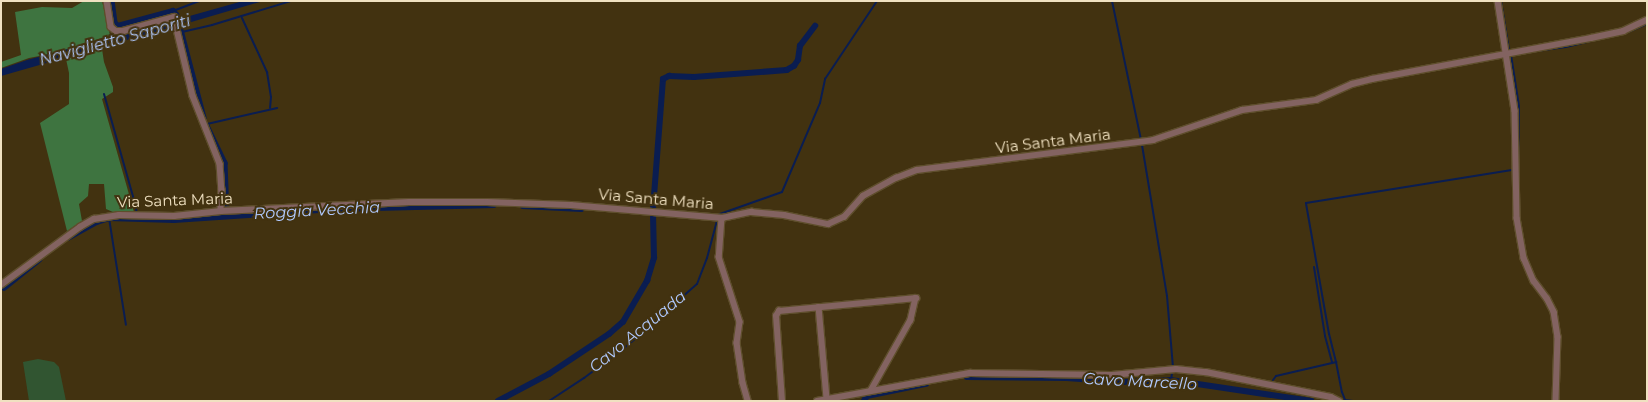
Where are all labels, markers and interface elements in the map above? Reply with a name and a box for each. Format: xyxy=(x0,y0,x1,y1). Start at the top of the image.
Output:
water label: Naviglietto Saporiti xyxy=(37,12,193,70)
street label: Via Santa Maria xyxy=(994,125,1112,157)
street label: Via Santa Maria xyxy=(598,185,714,213)
street label: Via Santa Maria xyxy=(117,189,233,211)
water label: Roggia Vecchia xyxy=(253,198,381,224)
water label: Cavo Acquada xyxy=(586,287,690,377)
water label: Cavo Marcello xyxy=(1082,369,1198,395)

